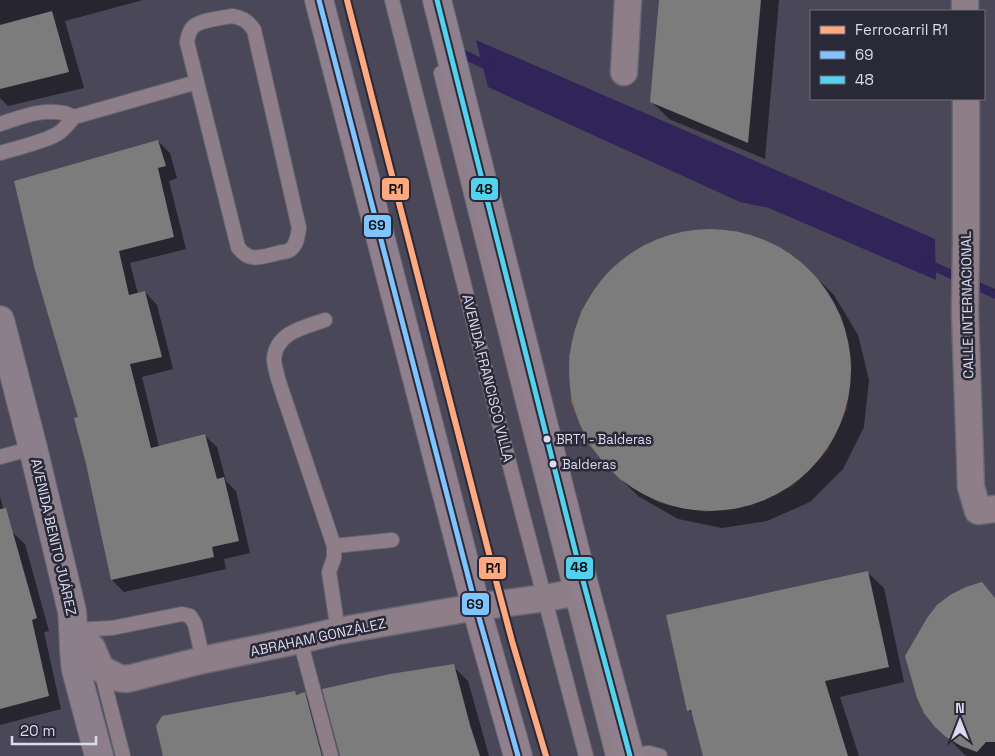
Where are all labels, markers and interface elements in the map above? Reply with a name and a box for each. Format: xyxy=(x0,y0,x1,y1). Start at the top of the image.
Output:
legend xyxy=(810,10,985,100)
text: Ferrocarril R1 xyxy=(855,20,948,39)
text: 69 xyxy=(855,45,873,64)
text: 48 xyxy=(855,70,874,89)
line badge: R1 xyxy=(381,177,410,201)
line badge: 48 xyxy=(470,177,499,201)
text: R1 xyxy=(388,180,404,198)
text: 48 xyxy=(475,180,493,198)
line badge: 69 xyxy=(363,214,392,238)
text: 69 xyxy=(368,216,386,234)
street label: CALLE INTERNACIONAL xyxy=(957,231,977,379)
street label: AVENIDA FRANCISCO VILLA xyxy=(458,292,518,464)
place label: BRT1 - Balderas xyxy=(556,431,652,448)
marker: BRT1 - Balderas xyxy=(542,434,552,444)
place label: Balderas xyxy=(562,456,616,473)
street label: AVENIDA BENITO JUÁREZ xyxy=(27,457,81,617)
marker: Balderas xyxy=(548,459,558,469)
line badge: R1 xyxy=(478,556,507,580)
line badge: 48 xyxy=(565,556,594,580)
text: 48 xyxy=(570,558,588,576)
text: R1 xyxy=(485,559,501,577)
line badge: 69 xyxy=(461,592,490,616)
text: 69 xyxy=(466,595,484,613)
street label: ABRAHAM GONZÁLEZ xyxy=(249,614,387,660)
north arrow xyxy=(935,696,985,746)
text: N xyxy=(955,699,965,717)
scale bar xyxy=(12,714,96,746)
text: 20 m xyxy=(20,721,55,740)

